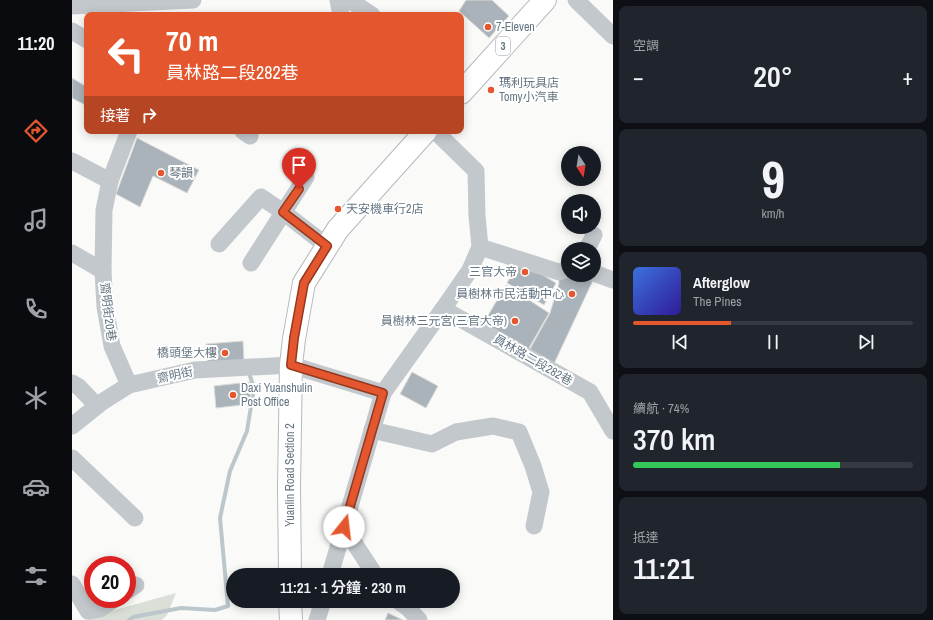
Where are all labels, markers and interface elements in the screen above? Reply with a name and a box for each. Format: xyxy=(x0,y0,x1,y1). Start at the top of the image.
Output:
place label: 7-Eleven xyxy=(496,19,535,35)
text: 70 m xyxy=(166,22,218,60)
marker: 7-Eleven xyxy=(483,22,493,32)
icon: left xyxy=(100,28,152,80)
text: 11:20 xyxy=(18,31,54,56)
road number: 3 xyxy=(496,37,510,55)
text: 空調 xyxy=(633,37,659,54)
text: 20° xyxy=(753,56,793,96)
text: 員林路二段282巷 xyxy=(166,60,299,85)
text: − xyxy=(633,62,644,92)
text: + xyxy=(902,62,913,92)
place label: 瑪利玩具店 Tomy小汽車 xyxy=(499,75,559,105)
marker: 瑪利玩具店 Tomy小汽車 xyxy=(486,85,496,95)
icon: right xyxy=(138,104,160,126)
text: 接著 xyxy=(100,105,130,126)
icon: directions xyxy=(22,117,50,145)
text: 9 xyxy=(761,144,785,214)
north arrow xyxy=(561,146,601,186)
map controls xyxy=(561,146,601,282)
pin xyxy=(282,148,316,189)
icon: arrive xyxy=(288,154,310,176)
place label: 琴韻 xyxy=(169,165,193,181)
marker: 琴韻 xyxy=(156,168,166,178)
button: sound xyxy=(561,194,601,234)
place label: 天安機車行2店 xyxy=(346,201,423,217)
marker: 天安機車行2店 xyxy=(333,204,343,214)
text: km/h xyxy=(761,205,785,222)
icon: music xyxy=(22,206,50,234)
button: layers xyxy=(561,242,601,282)
place label: 三官大帝 xyxy=(469,264,517,280)
marker: 三官大帝 xyxy=(520,267,530,277)
text: Afterglow xyxy=(693,272,750,293)
street label: 齋明街20巷 xyxy=(96,282,120,342)
place label: 員樹林市民活動中心 xyxy=(456,286,564,302)
marker: 員樹林市民活動中心 xyxy=(567,289,577,299)
text: The Pines xyxy=(693,293,742,310)
icon: phone xyxy=(22,295,50,323)
place label: 員樹林三元宮(三官大帝) xyxy=(380,313,507,329)
marker: 員樹林三元宮(三官大帝) xyxy=(510,316,520,326)
street label: 員林路二段282巷 xyxy=(491,331,575,389)
icon: previous xyxy=(669,331,691,353)
icon: pause xyxy=(762,331,784,353)
icon: next xyxy=(855,331,877,353)
place label: 橋頭堡大樓 xyxy=(157,345,217,361)
marker: 橋頭堡大樓 xyxy=(220,348,230,358)
street label: 齋明街 xyxy=(156,363,194,387)
place label: Daxi Yuanshulin Post Office xyxy=(241,380,313,410)
icon: climate xyxy=(22,384,50,412)
marker: Daxi Yuanshulin Post Office xyxy=(228,390,238,400)
text: 續航 · 74% xyxy=(633,400,689,417)
text: 370 km xyxy=(633,419,715,459)
street label: Yuanlin Road Section 2 xyxy=(282,423,298,527)
icon: car xyxy=(22,473,50,501)
position arrow xyxy=(323,506,365,548)
text: 抵達 xyxy=(633,529,659,546)
text: 11:21 xyxy=(633,548,694,588)
speed limit sign: 20 xyxy=(84,556,136,608)
icon: filters xyxy=(22,562,50,590)
text: 11:21 · 1 分鐘 · 230 m xyxy=(280,577,406,598)

